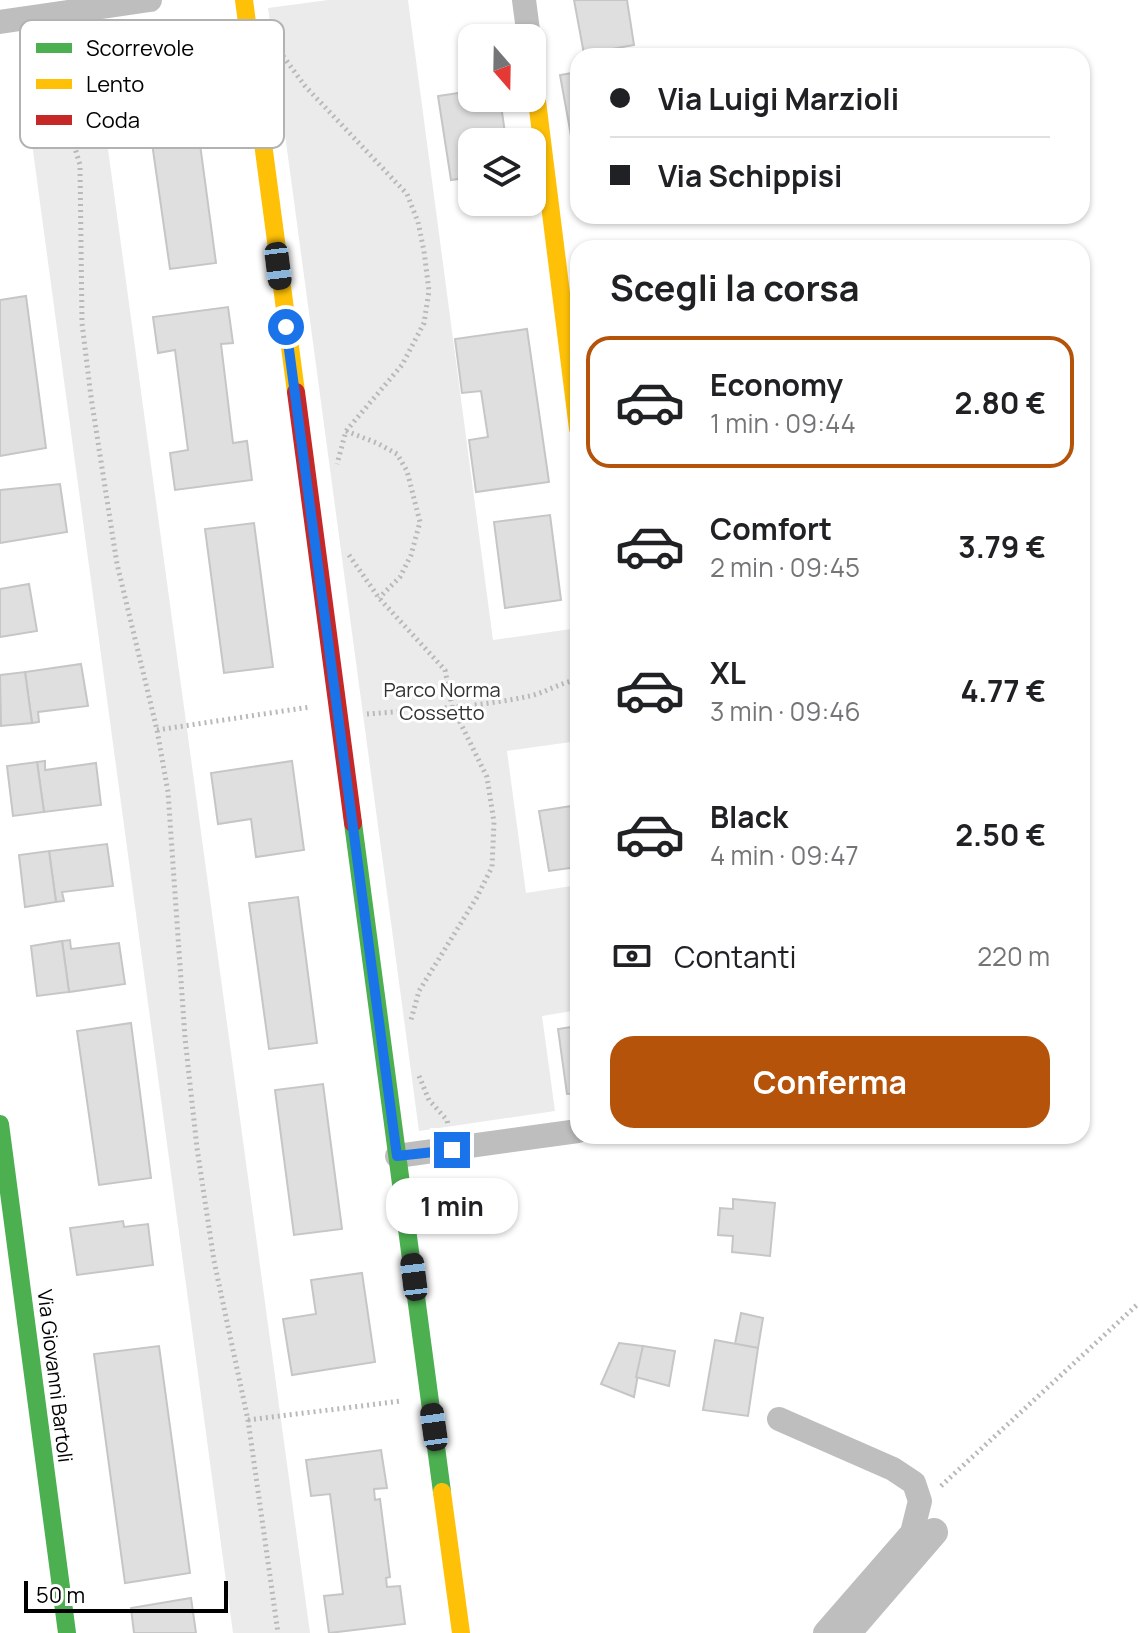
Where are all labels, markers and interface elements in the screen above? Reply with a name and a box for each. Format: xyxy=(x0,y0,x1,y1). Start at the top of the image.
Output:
legend xyxy=(20,20,284,148)
north arrow xyxy=(458,24,546,112)
map controls xyxy=(458,24,546,216)
text: Scorrevole xyxy=(86,33,194,63)
text: Lento xyxy=(86,69,144,99)
text: Via Luigi Marzioli xyxy=(658,78,899,119)
text: Coda xyxy=(86,105,140,135)
button: layers xyxy=(458,128,546,216)
text: Via Schippisi xyxy=(658,155,843,196)
car xyxy=(263,241,293,291)
text: Scegli la corsa xyxy=(610,263,859,312)
route start xyxy=(268,309,304,345)
text: Economy xyxy=(710,364,843,405)
icon: car xyxy=(614,366,686,438)
text: 2.80 € xyxy=(954,382,1046,423)
text: 1 min · 09:44 xyxy=(710,405,856,441)
text: Comfort xyxy=(710,508,832,549)
icon: car xyxy=(614,510,686,582)
text: 3.79 € xyxy=(958,526,1046,567)
text: 2 min · 09:45 xyxy=(710,549,860,585)
text: XL xyxy=(710,652,746,693)
icon: car xyxy=(614,654,686,726)
text: 4.77 € xyxy=(961,670,1046,711)
park label: Parco Norma Cossetto xyxy=(383,676,501,726)
text: 3 min · 09:46 xyxy=(710,693,861,729)
text: Black xyxy=(710,796,788,837)
icon: car xyxy=(614,798,686,870)
text: 2.50 € xyxy=(955,814,1046,855)
text: 4 min · 09:47 xyxy=(710,837,859,873)
icon: cash xyxy=(610,934,654,978)
text: Contanti xyxy=(674,936,797,977)
text: 220 m xyxy=(977,938,1050,974)
button: Conferma xyxy=(610,1036,1050,1128)
route end xyxy=(434,1132,470,1168)
callout: 1 min xyxy=(386,1178,518,1234)
text: 1 min xyxy=(420,1188,484,1224)
car xyxy=(399,1252,429,1302)
street label: Via Giovanni Bartoli xyxy=(31,1288,80,1464)
car xyxy=(419,1402,449,1452)
scale bar xyxy=(24,1577,228,1613)
text: 50 m xyxy=(36,1580,85,1610)

